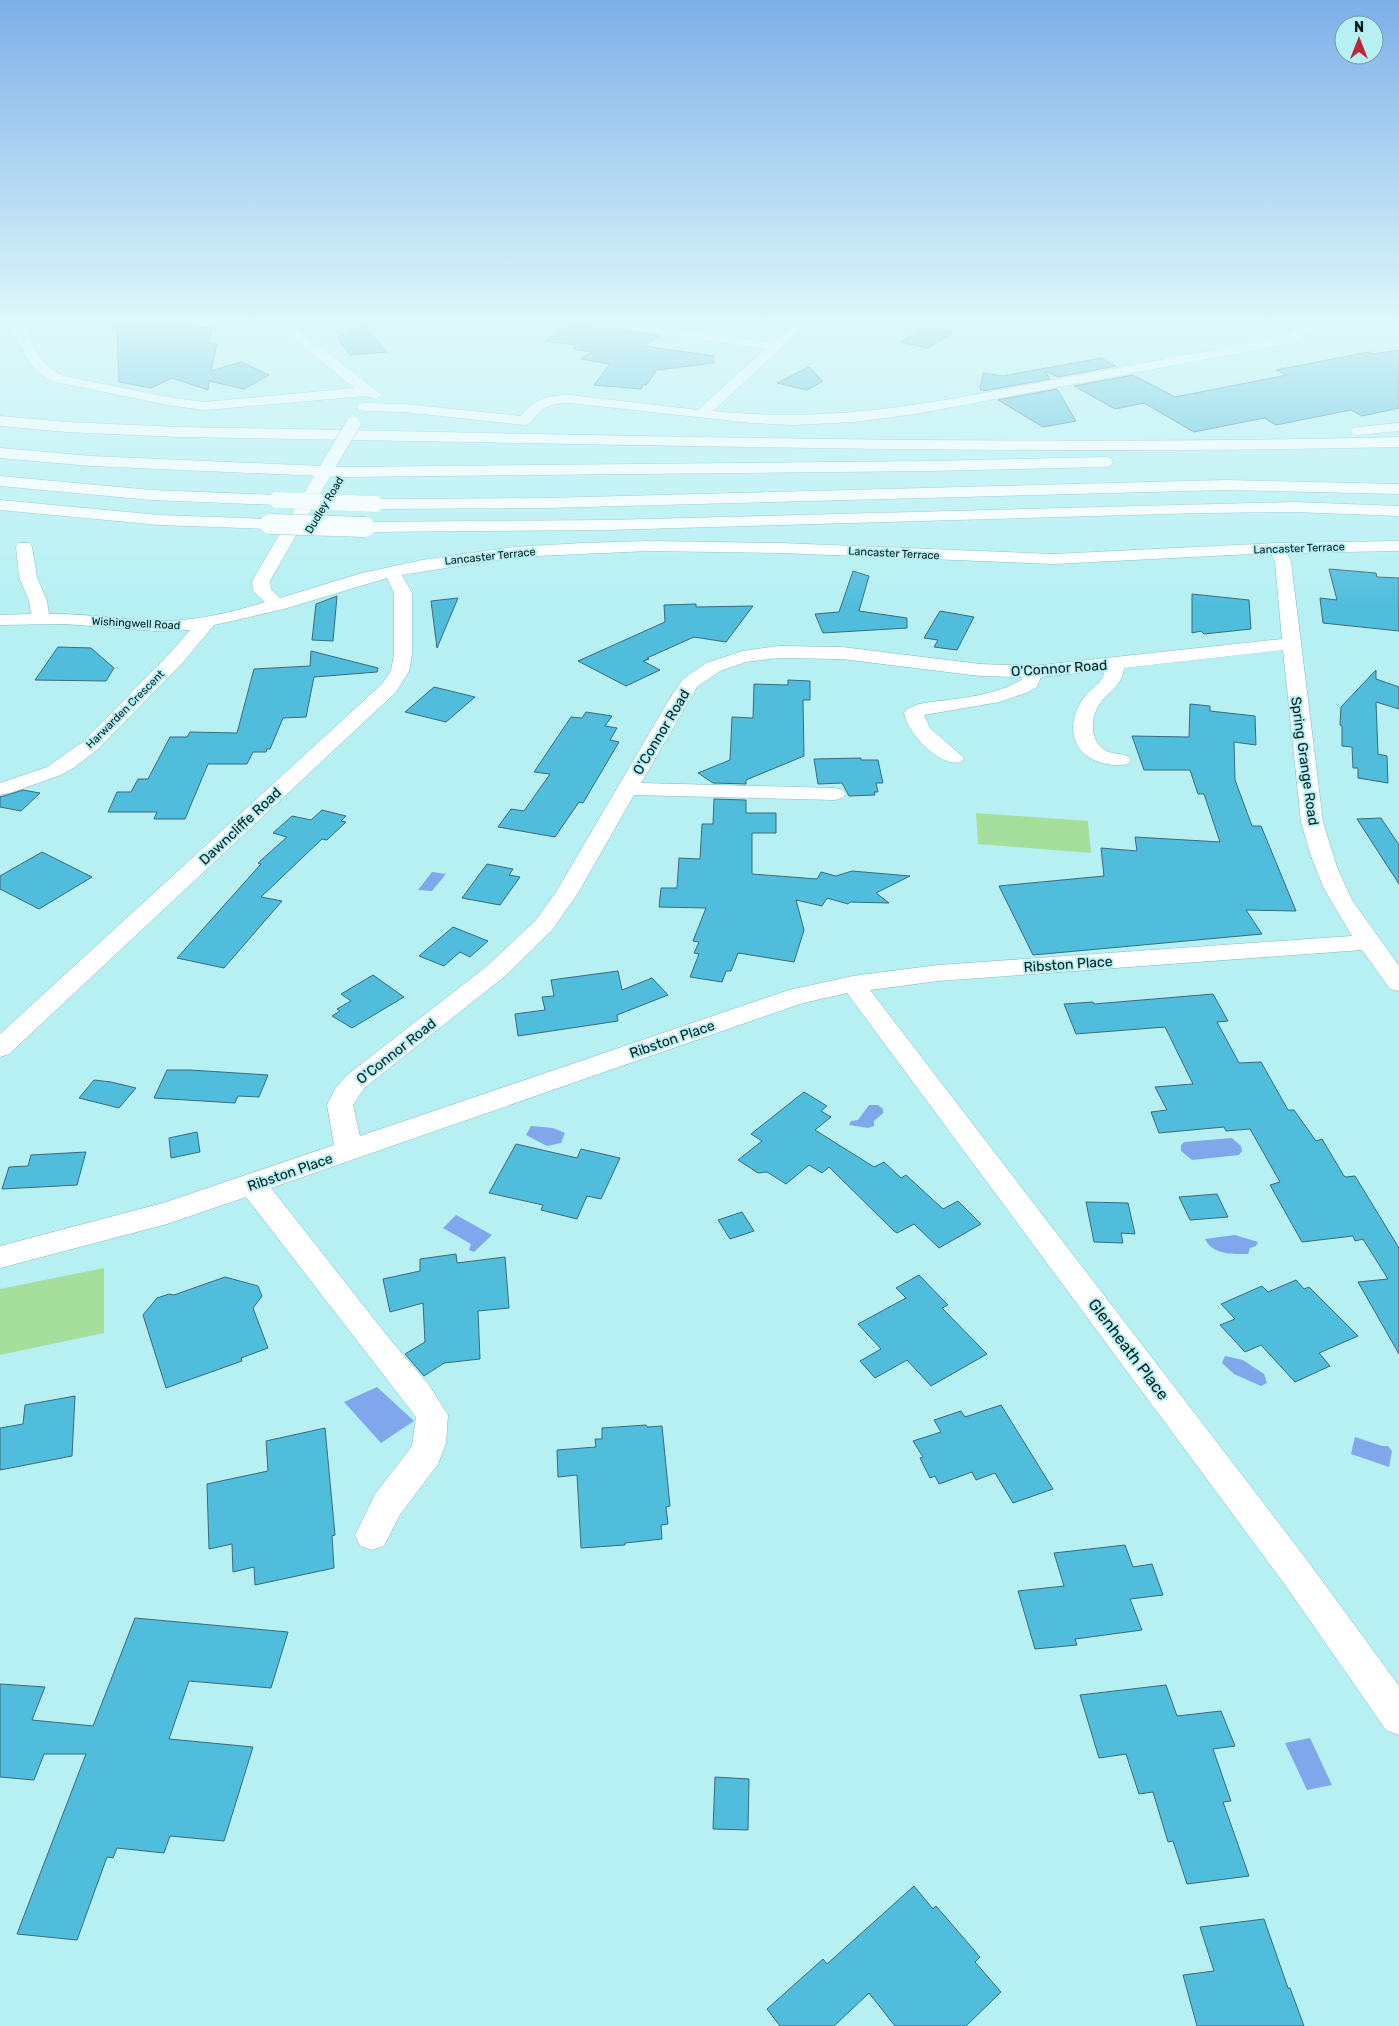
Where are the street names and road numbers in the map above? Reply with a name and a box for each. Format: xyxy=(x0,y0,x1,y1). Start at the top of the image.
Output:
street label: Dudley Road xyxy=(302,475,346,536)
street label: Lancaster Terrace xyxy=(1253,540,1345,557)
street label: Lancaster Terrace xyxy=(444,545,536,568)
street label: Lancaster Terrace xyxy=(848,545,940,562)
street label: Wishingwell Road xyxy=(91,615,181,632)
street label: O'Connor Road xyxy=(1010,657,1108,680)
street label: Harwarden Crescent xyxy=(84,667,168,751)
street label: O'Connor Road xyxy=(629,687,694,778)
street label: Spring Grange Road xyxy=(1287,696,1322,827)
street label: Dawncliffe Road xyxy=(196,784,285,869)
street label: Ribston Place xyxy=(1023,953,1113,976)
street label: O'Connor Road xyxy=(353,1015,440,1088)
street label: Ribston Place xyxy=(627,1017,717,1062)
street label: Ribston Place xyxy=(245,1150,335,1195)
street label: Glenheath Place xyxy=(1084,1295,1173,1404)

